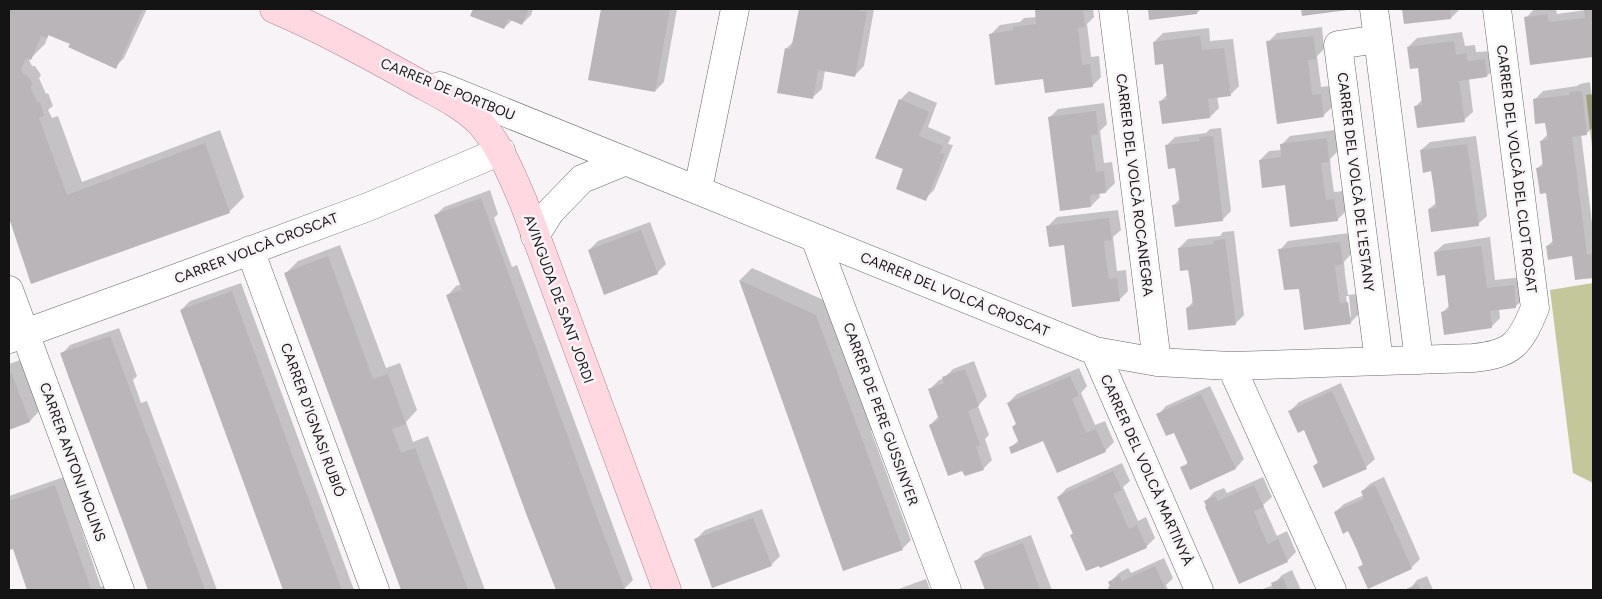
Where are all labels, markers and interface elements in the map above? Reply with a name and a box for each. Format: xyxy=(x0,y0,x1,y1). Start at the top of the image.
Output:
street label: CARRER DEL VOLCÀ DEL CLOT ROSAT xyxy=(1493,44,1540,294)
street label: CARRER DE PORTBOU xyxy=(378,55,518,124)
street label: CARRER DEL VOLCÀ DE L'ESTANY xyxy=(1334,71,1377,293)
street label: CARRER DEL VOLCÀ ROCANEGRA xyxy=(1112,73,1157,298)
street label: CARRER VOLCÀ CROSCAT xyxy=(172,209,341,288)
street label: AVINGUDA DE SANT JORDI xyxy=(520,213,597,386)
street label: CARRER DEL VOLCÀ CROSCAT xyxy=(858,249,1052,340)
street label: CARRER DE PERE GUSSINYER xyxy=(839,320,922,508)
street label: CARRER D'IGNASI RUBIÓ xyxy=(277,341,348,500)
street label: CARRER DEL VOLCÀ MARTINYÀ xyxy=(1097,372,1197,569)
street label: CARRER ANTONI MOLINS xyxy=(36,380,109,544)

